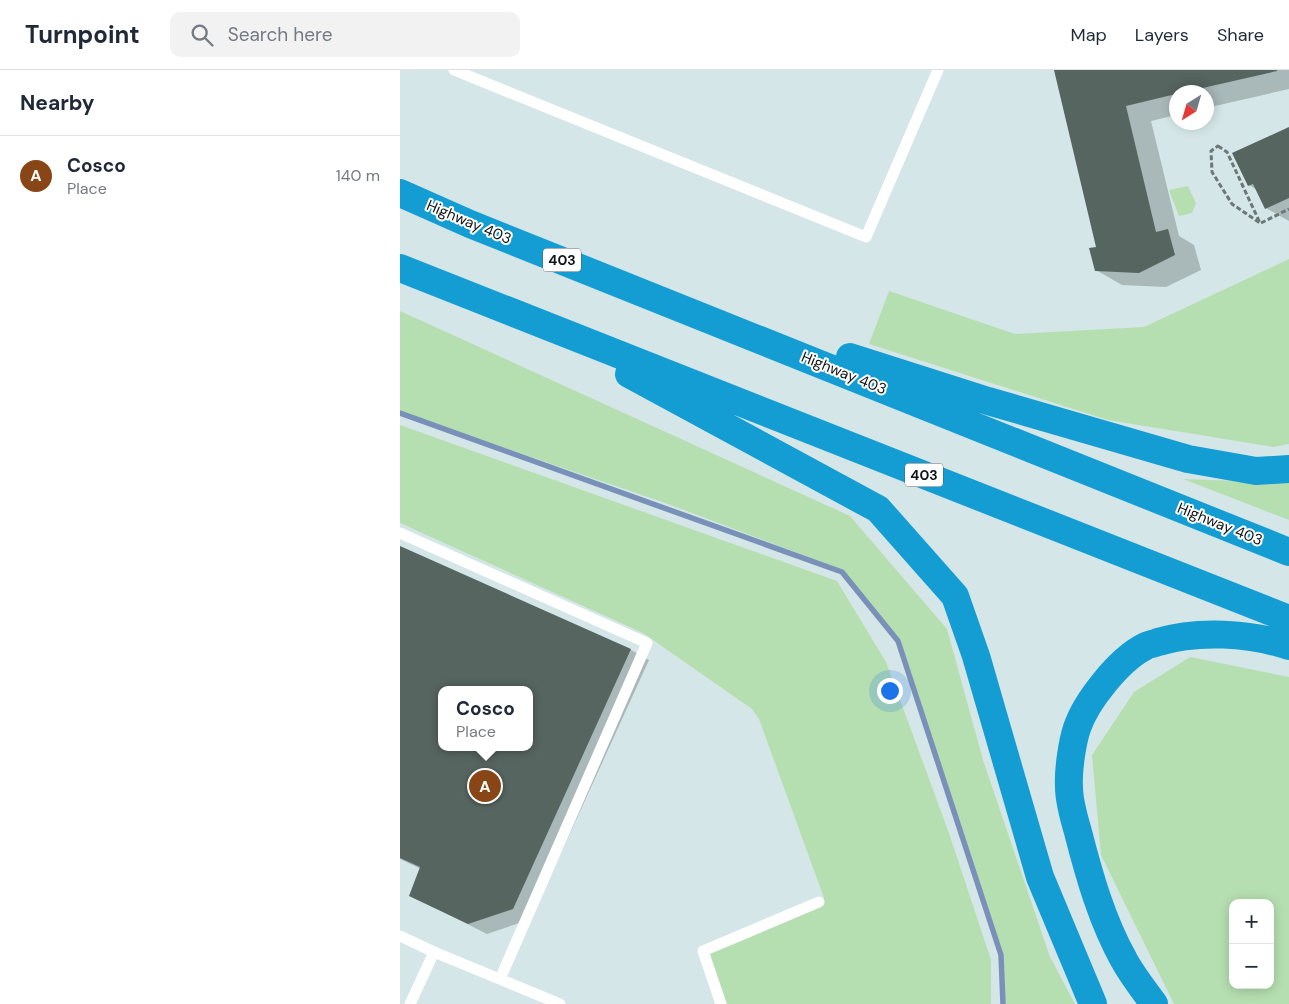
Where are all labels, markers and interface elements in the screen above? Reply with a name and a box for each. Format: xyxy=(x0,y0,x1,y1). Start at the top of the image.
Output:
search box xyxy=(170,12,520,57)
text: Turnpoint xyxy=(25,19,140,50)
icon: search xyxy=(188,21,216,49)
text: Search here xyxy=(228,22,333,47)
text: Map xyxy=(1071,23,1107,47)
text: Layers xyxy=(1135,23,1189,47)
text: Share xyxy=(1217,23,1264,47)
north arrow xyxy=(1169,85,1214,130)
text: Nearby xyxy=(20,89,94,117)
text: Cosco xyxy=(67,153,126,178)
text: A xyxy=(30,165,42,186)
text: 140 m xyxy=(336,165,380,186)
text: Place xyxy=(67,178,107,199)
street label: Highway 403 xyxy=(423,195,515,249)
road number: 403 xyxy=(543,248,581,272)
street label: Highway 403 xyxy=(798,347,890,399)
road number: 403 xyxy=(905,464,943,486)
street label: Highway 403 xyxy=(1174,498,1266,550)
your location xyxy=(877,678,903,704)
popup xyxy=(438,686,533,751)
text: Cosco xyxy=(456,696,515,721)
text: Place xyxy=(456,721,496,742)
pin: A xyxy=(469,767,501,805)
map controls xyxy=(1229,899,1274,989)
button: + xyxy=(1229,899,1274,944)
button: − xyxy=(1229,944,1274,989)

